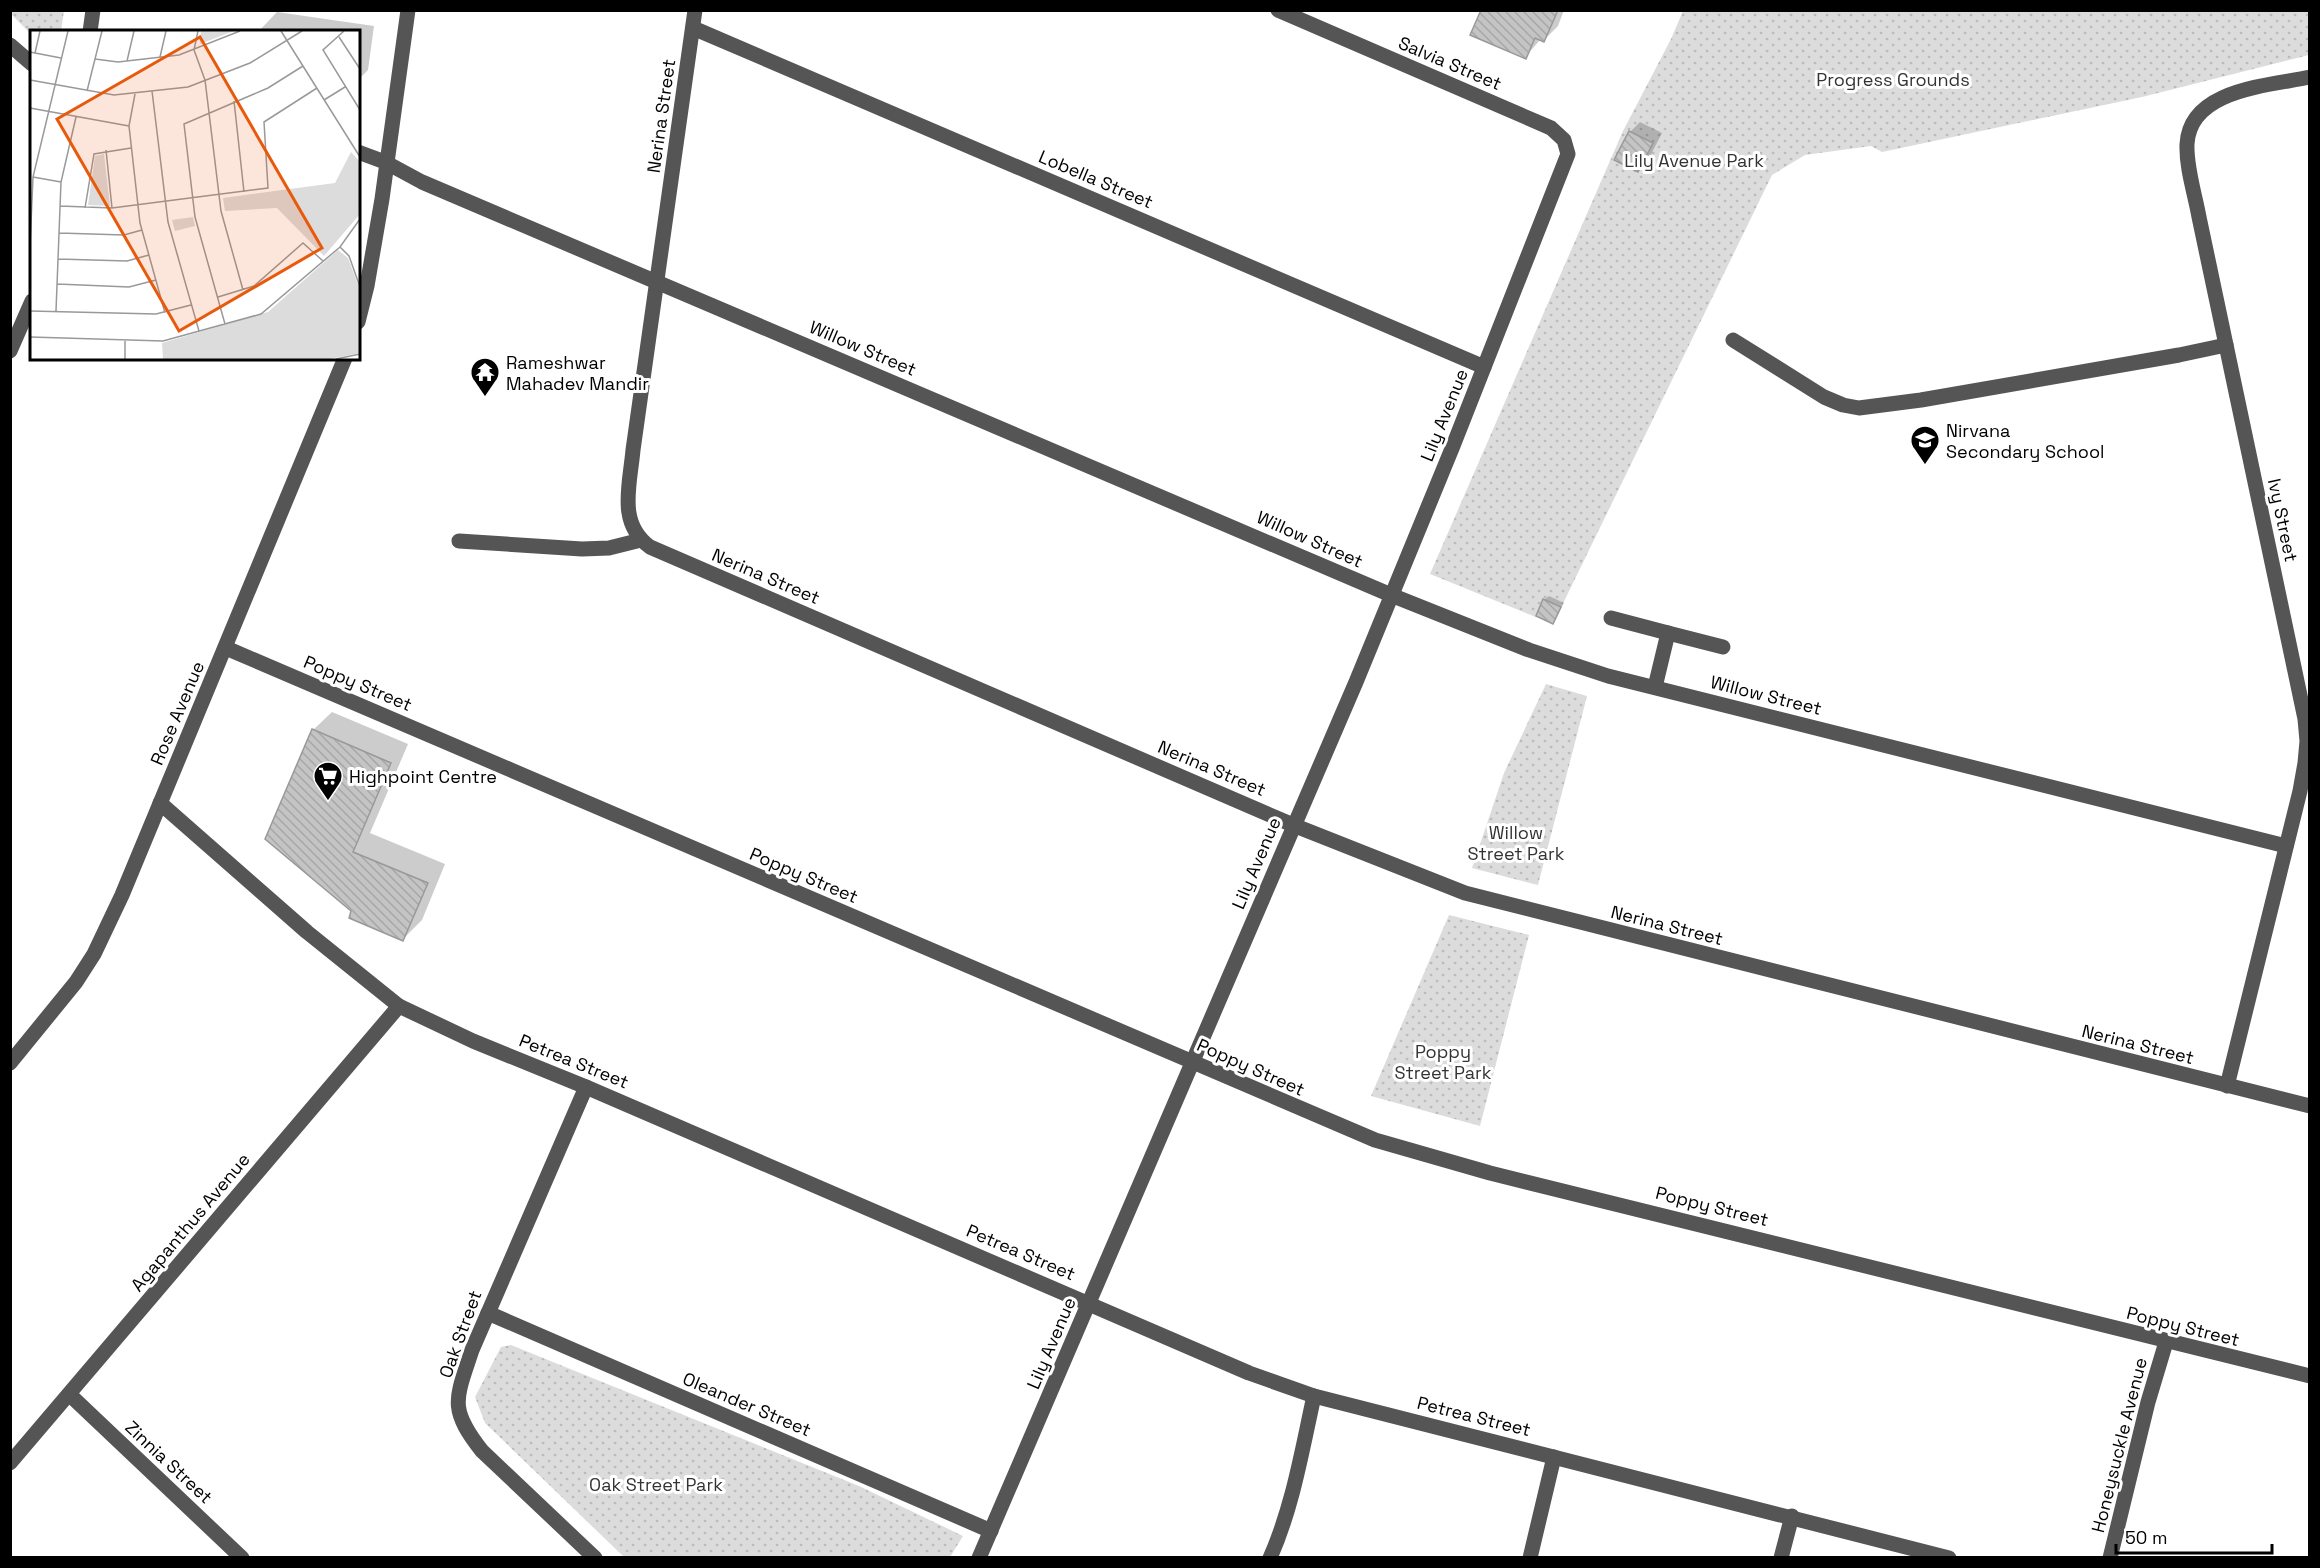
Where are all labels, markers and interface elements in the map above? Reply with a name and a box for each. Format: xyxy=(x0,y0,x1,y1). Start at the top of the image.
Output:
inset map xyxy=(30,30,360,360)
street label: Salvia Street xyxy=(1395,31,1505,95)
street label: Nerina Street xyxy=(642,58,680,174)
park label: Progress Grounds xyxy=(1816,68,1970,91)
street label: Lobella Street xyxy=(1035,145,1157,213)
park label: Lily Avenue Park xyxy=(1624,149,1764,172)
street label: Willow Street xyxy=(806,315,920,381)
place label: Rameshwar Mahadev Mandir xyxy=(506,351,649,395)
temple icon: Rameshwar Mahadev Mandir xyxy=(469,356,501,398)
street label: Lily Avenue xyxy=(1415,365,1473,465)
place label: Nirvana Secondary School xyxy=(1946,419,2104,463)
school or university icon: Nirvana Secondary School xyxy=(1909,424,1941,466)
street label: Ivy Street xyxy=(2263,476,2303,564)
street label: Willow Street xyxy=(1253,505,1367,573)
street label: Nerina Street xyxy=(709,543,823,609)
street label: Poppy Street xyxy=(300,650,416,716)
street label: Rose Avenue xyxy=(145,658,209,768)
street label: Willow Street xyxy=(1708,670,1824,720)
street label: Nerina Street xyxy=(1155,735,1269,801)
supermarket icon: Highpoint Centre xyxy=(312,760,344,802)
place label: Highpoint Centre xyxy=(349,765,497,788)
street label: Lily Avenue xyxy=(1226,814,1286,912)
park label: Willow Street Park xyxy=(1467,821,1565,865)
street label: Poppy Street xyxy=(746,842,862,908)
street label: Nerina Street xyxy=(1609,900,1725,950)
street label: Nerina Street xyxy=(2080,1019,2196,1069)
street label: Petrea Street xyxy=(516,1029,632,1093)
street label: Poppy Street xyxy=(1194,1033,1308,1101)
park label: Poppy Street Park xyxy=(1394,1040,1492,1084)
street label: Agapanthus Avenue xyxy=(125,1148,255,1296)
street label: Poppy Street xyxy=(1653,1181,1771,1231)
street label: Petrea Street xyxy=(963,1219,1079,1285)
street label: Oak Street xyxy=(434,1287,486,1381)
street label: Lily Avenue xyxy=(1021,1294,1081,1392)
street label: Poppy Street xyxy=(2124,1301,2242,1351)
street label: Honeysuckle Avenue xyxy=(2086,1355,2152,1535)
street label: Oleander Street xyxy=(679,1367,815,1441)
street label: Petrea Street xyxy=(1415,1391,1533,1441)
street label: Zinnia Street xyxy=(120,1416,218,1508)
park label: Oak Street Park xyxy=(589,1473,723,1496)
scale bar xyxy=(2116,1517,2272,1555)
text: 50 m xyxy=(2125,1526,2167,1549)

